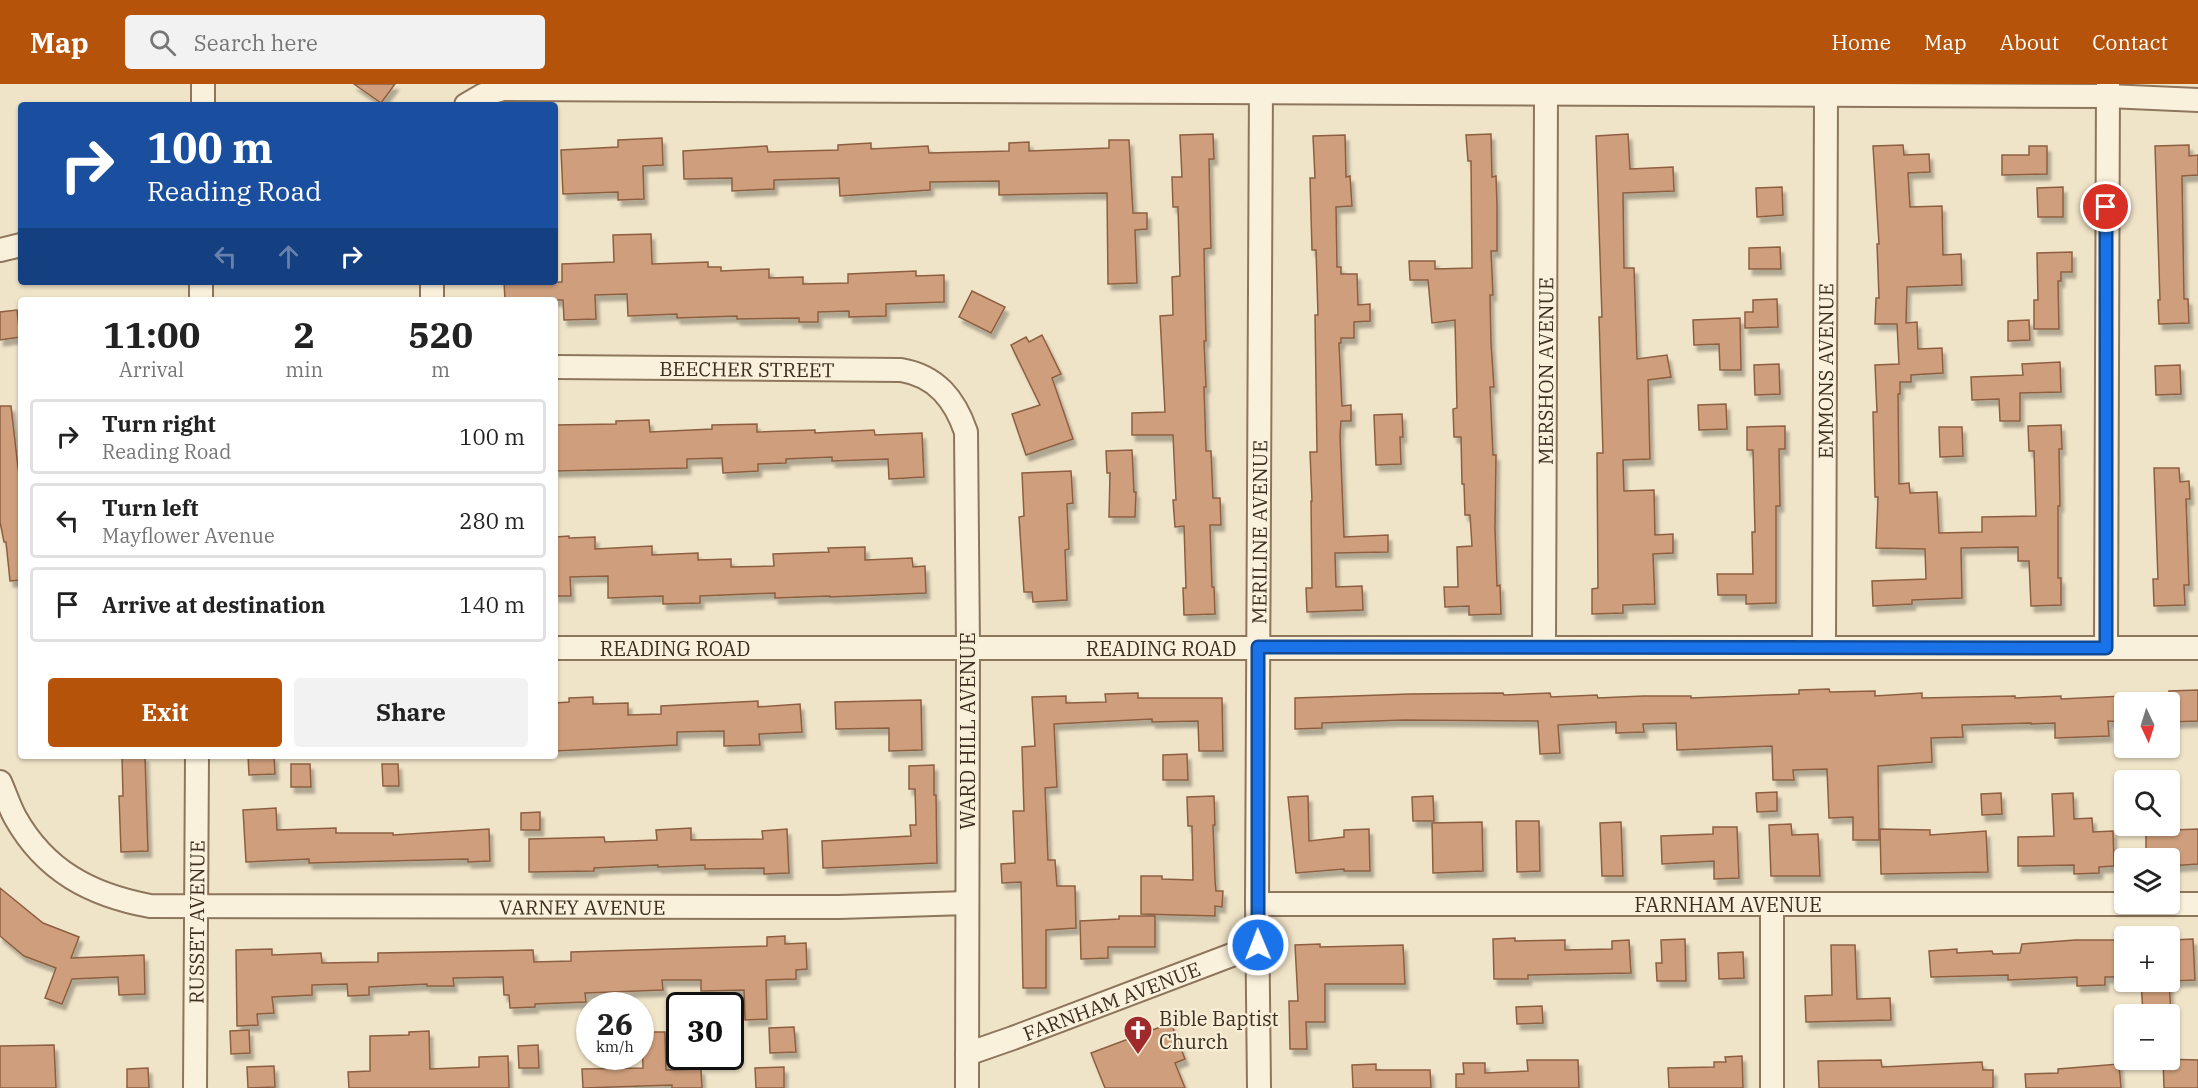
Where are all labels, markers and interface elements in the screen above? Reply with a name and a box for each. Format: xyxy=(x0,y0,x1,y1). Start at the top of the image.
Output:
search box xyxy=(125,15,545,69)
text: Map xyxy=(30,24,89,61)
icon: search xyxy=(146,26,179,59)
text: Search here xyxy=(194,28,318,57)
text: Home xyxy=(1831,28,1891,56)
text: Map xyxy=(1924,28,1967,56)
text: About xyxy=(2000,28,2059,56)
text: Contact xyxy=(2092,28,2168,56)
text: 100 m xyxy=(147,120,273,175)
icon: right xyxy=(48,126,126,204)
text: Reading Road xyxy=(147,173,322,208)
pin xyxy=(2080,181,2131,232)
icon: arrive xyxy=(2089,190,2122,223)
icon: left xyxy=(209,240,242,273)
icon: ahead xyxy=(272,240,305,273)
icon: right xyxy=(335,240,368,273)
street label: MERSHON AVENUE xyxy=(1531,277,1559,465)
street label: EMMONS AVENUE xyxy=(1811,283,1839,459)
text: 11:00 xyxy=(103,311,200,358)
text: 2 xyxy=(293,311,315,358)
text: 520 xyxy=(408,311,473,358)
street label: BEECHER STREET xyxy=(659,354,835,383)
text: Arrival xyxy=(119,356,184,383)
text: min xyxy=(285,356,323,383)
text: m xyxy=(431,356,450,383)
text: Turn right xyxy=(102,409,216,438)
icon: right xyxy=(51,420,84,453)
text: 100 m xyxy=(459,422,525,451)
text: Reading Road xyxy=(102,438,231,465)
street label: MERILINE AVENUE xyxy=(1245,440,1273,624)
text: Turn left xyxy=(102,493,198,522)
icon: left xyxy=(51,504,84,537)
text: 280 m xyxy=(459,506,525,535)
text: Mayflower Avenue xyxy=(102,522,275,549)
icon: arrive xyxy=(51,588,84,621)
text: Arrive at destination xyxy=(102,590,325,619)
text: 140 m xyxy=(459,590,525,619)
street label: WARD HILL AVENUE xyxy=(954,632,981,830)
street label: READING ROAD xyxy=(600,635,750,662)
street label: READING ROAD xyxy=(1086,635,1236,662)
button: Exit xyxy=(48,678,282,747)
button: Share xyxy=(294,678,528,747)
north arrow xyxy=(2114,692,2180,758)
map controls xyxy=(2114,692,2180,1070)
button: search xyxy=(2114,770,2180,836)
street label: RUSSET AVENUE xyxy=(182,840,210,1004)
button: layers xyxy=(2114,848,2180,914)
street label: FARNHAM AVENUE xyxy=(1634,891,1822,918)
street label: VARNEY AVENUE xyxy=(499,893,666,920)
position arrow xyxy=(1226,913,1290,977)
button: + xyxy=(2114,926,2180,992)
street label: FARNHAM AVENUE xyxy=(1019,955,1204,1047)
speed limit sign: 30 xyxy=(666,992,744,1070)
text: 26 xyxy=(597,1004,633,1043)
button: − xyxy=(2114,1004,2180,1070)
place label: Bible Baptist Church xyxy=(1159,1005,1279,1055)
church icon: Bible Baptist Church xyxy=(1122,1014,1154,1056)
text: km/h xyxy=(596,1037,634,1056)

